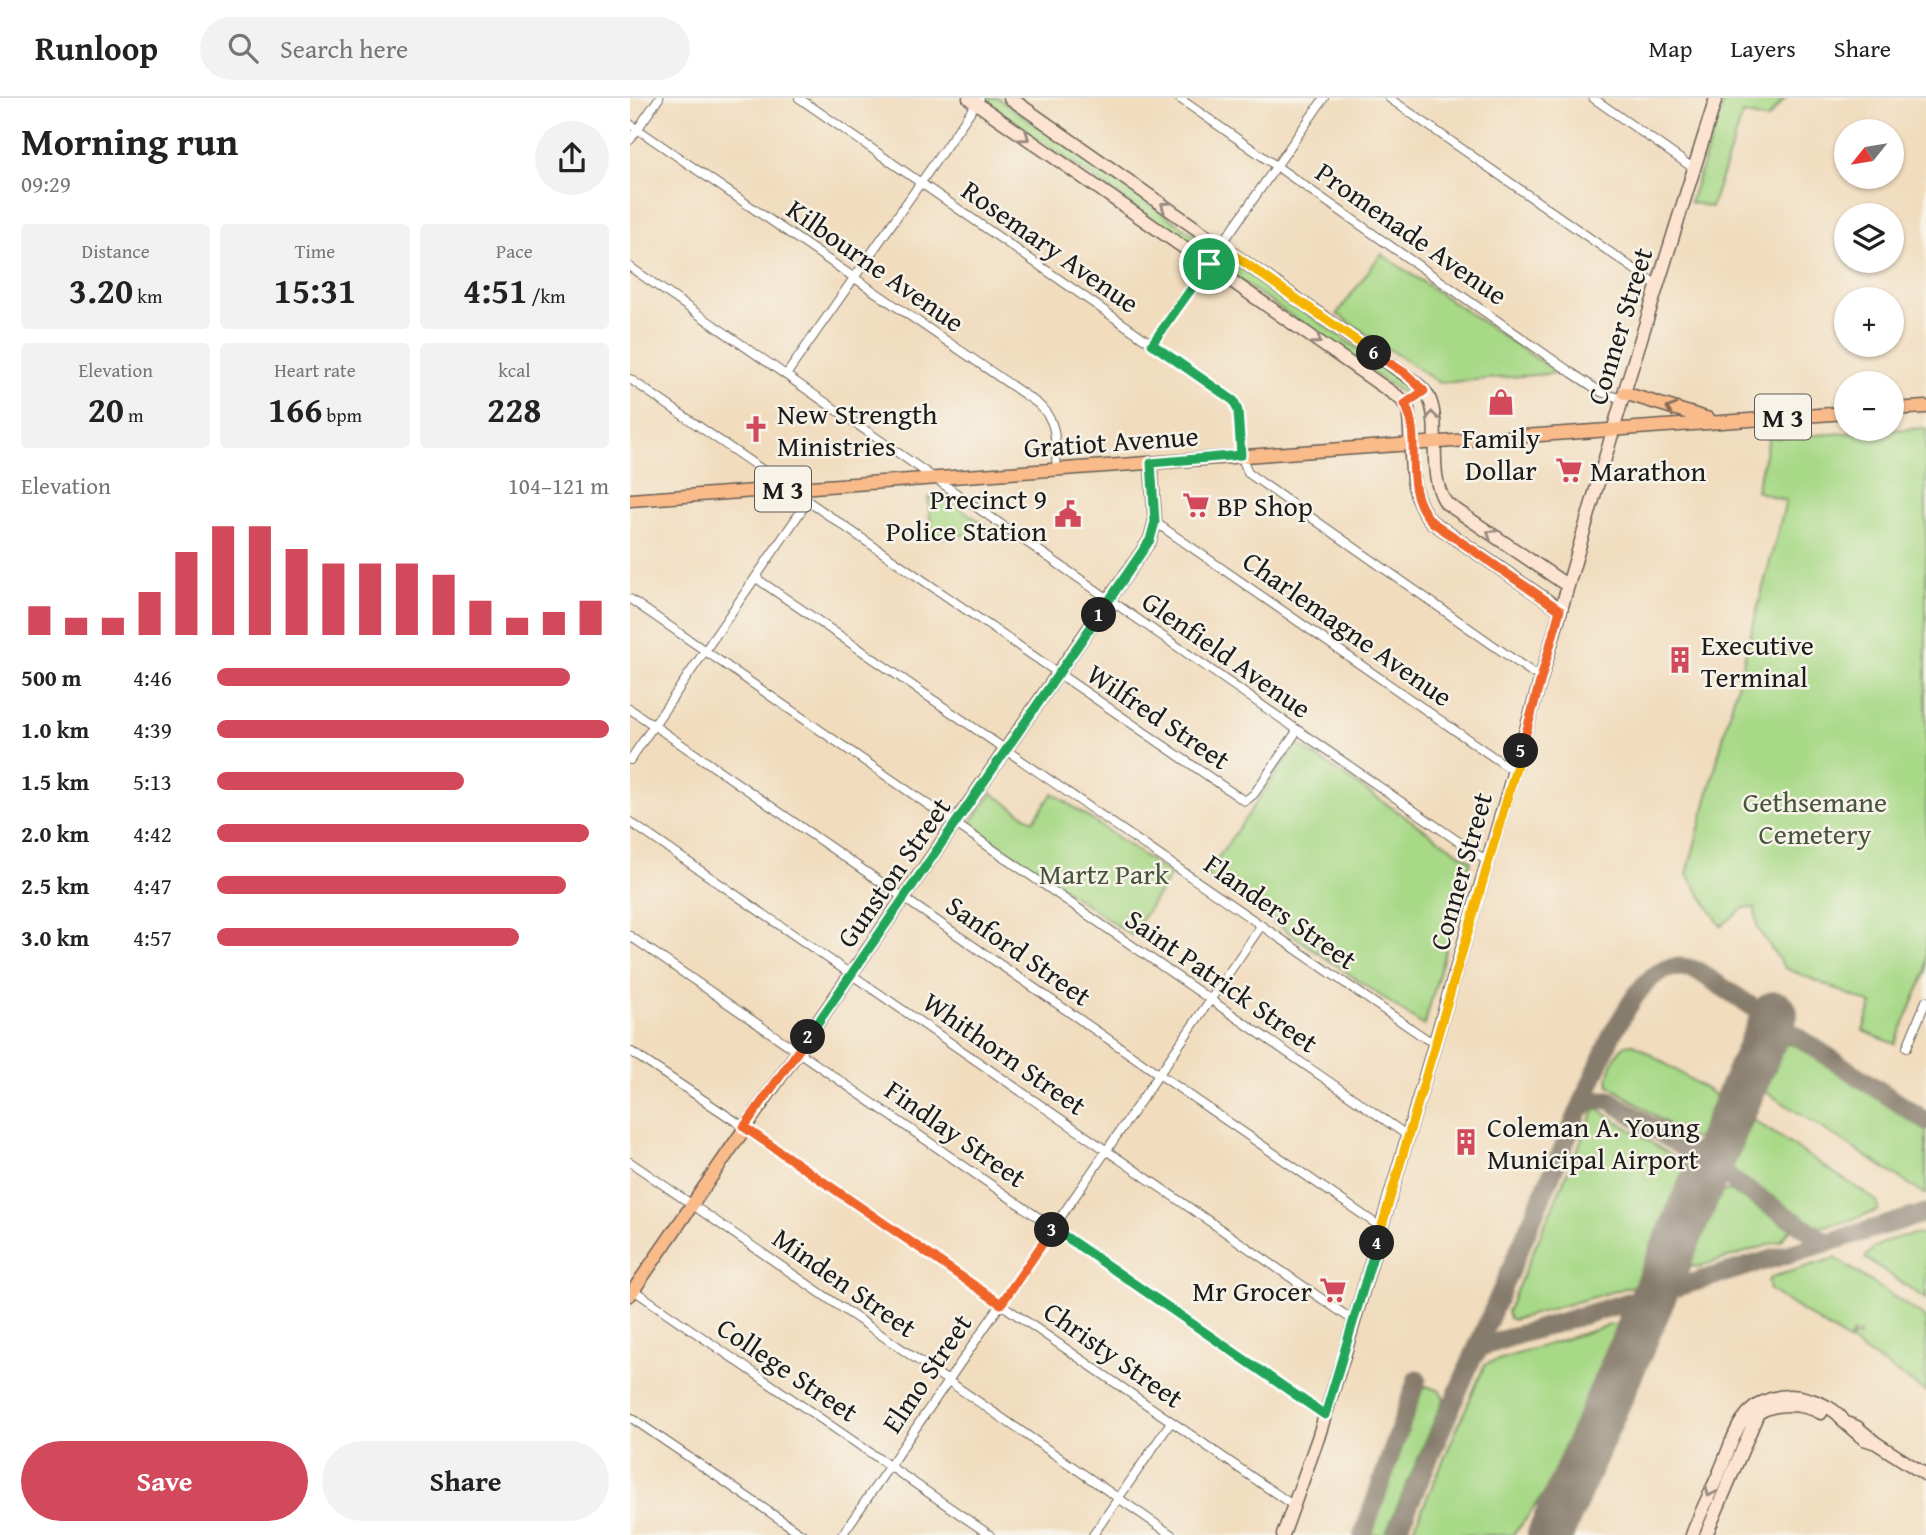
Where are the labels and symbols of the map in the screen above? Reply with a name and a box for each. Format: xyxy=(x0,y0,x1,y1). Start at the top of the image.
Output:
north arrow xyxy=(1834,119,1904,189)
one-way arrow xyxy=(1018,129,1031,142)
street label: Promenade Avenue xyxy=(1308,151,1516,315)
street label: Rosemary Avenue xyxy=(954,169,1148,323)
street label: Kilbourne Avenue xyxy=(779,188,973,342)
one-way arrow xyxy=(1160,202,1173,214)
pin xyxy=(1179,234,1239,294)
street label: Conner Street xyxy=(1576,242,1662,410)
one-way arrow xyxy=(1309,332,1322,344)
pin: 6 xyxy=(1356,336,1392,370)
shop icon: Family Dollar xyxy=(1486,387,1516,417)
place label: New Strength Ministries xyxy=(777,393,938,466)
road number: M 3 xyxy=(1755,394,1811,440)
one-way arrow xyxy=(1665,402,1677,417)
one-way arrow xyxy=(1425,410,1440,421)
church icon: New Strength Ministries xyxy=(741,414,771,444)
street label: Gratiot Avenue xyxy=(1022,414,1200,468)
place label: Family Dollar xyxy=(1462,417,1540,490)
place label: Marathon xyxy=(1590,450,1707,491)
supermarket icon: Marathon xyxy=(1554,455,1584,485)
road number: M 3 xyxy=(755,466,811,512)
place label: Precinct 9 Police Station xyxy=(886,478,1047,551)
place label: BP Shop xyxy=(1217,485,1313,526)
supermarket icon: BP Shop xyxy=(1181,490,1211,520)
public building icon: Precinct 9 Police Station xyxy=(1053,499,1083,529)
one-way arrow xyxy=(1485,529,1498,542)
street label: Charlemagne Avenue xyxy=(1235,540,1461,716)
street label: Glenfield Avenue xyxy=(1134,580,1320,728)
pin: 1 xyxy=(1082,598,1116,632)
place label: Executive Terminal xyxy=(1701,624,1814,697)
building icon: Executive Terminal xyxy=(1665,645,1695,675)
street label: Wilfred Street xyxy=(1079,653,1239,779)
pin: 5 xyxy=(1504,734,1538,768)
park label: Gethsemane Cemetery xyxy=(1743,781,1887,854)
street label: Conner Street xyxy=(1418,787,1502,955)
street label: Gunston Street xyxy=(826,788,960,956)
street label: Flanders Street xyxy=(1196,843,1366,979)
park label: Martz Park xyxy=(1039,853,1170,894)
street label: Sanford Street xyxy=(938,885,1100,1015)
street label: Saint Patrick Street xyxy=(1117,898,1327,1062)
street label: Whithorn Street xyxy=(915,981,1095,1125)
pin: 2 xyxy=(790,1020,826,1054)
street label: Findlay Street xyxy=(877,1069,1035,1197)
place label: Coleman A. Young Municipal Airport xyxy=(1487,1106,1700,1179)
building icon: Coleman A. Young Municipal Airport xyxy=(1451,1127,1481,1157)
pin: 3 xyxy=(1034,1212,1070,1248)
street label: Minden Street xyxy=(765,1217,925,1347)
pin: 4 xyxy=(1360,1226,1394,1260)
place label: Mr Grocer xyxy=(1192,1270,1312,1311)
supermarket icon: Mr Grocer xyxy=(1318,1275,1348,1305)
street label: Christy Street xyxy=(1036,1291,1192,1417)
street label: Elmo Street xyxy=(871,1305,981,1441)
street label: College Street xyxy=(709,1307,867,1431)
one-way arrow xyxy=(1705,1485,1719,1497)

